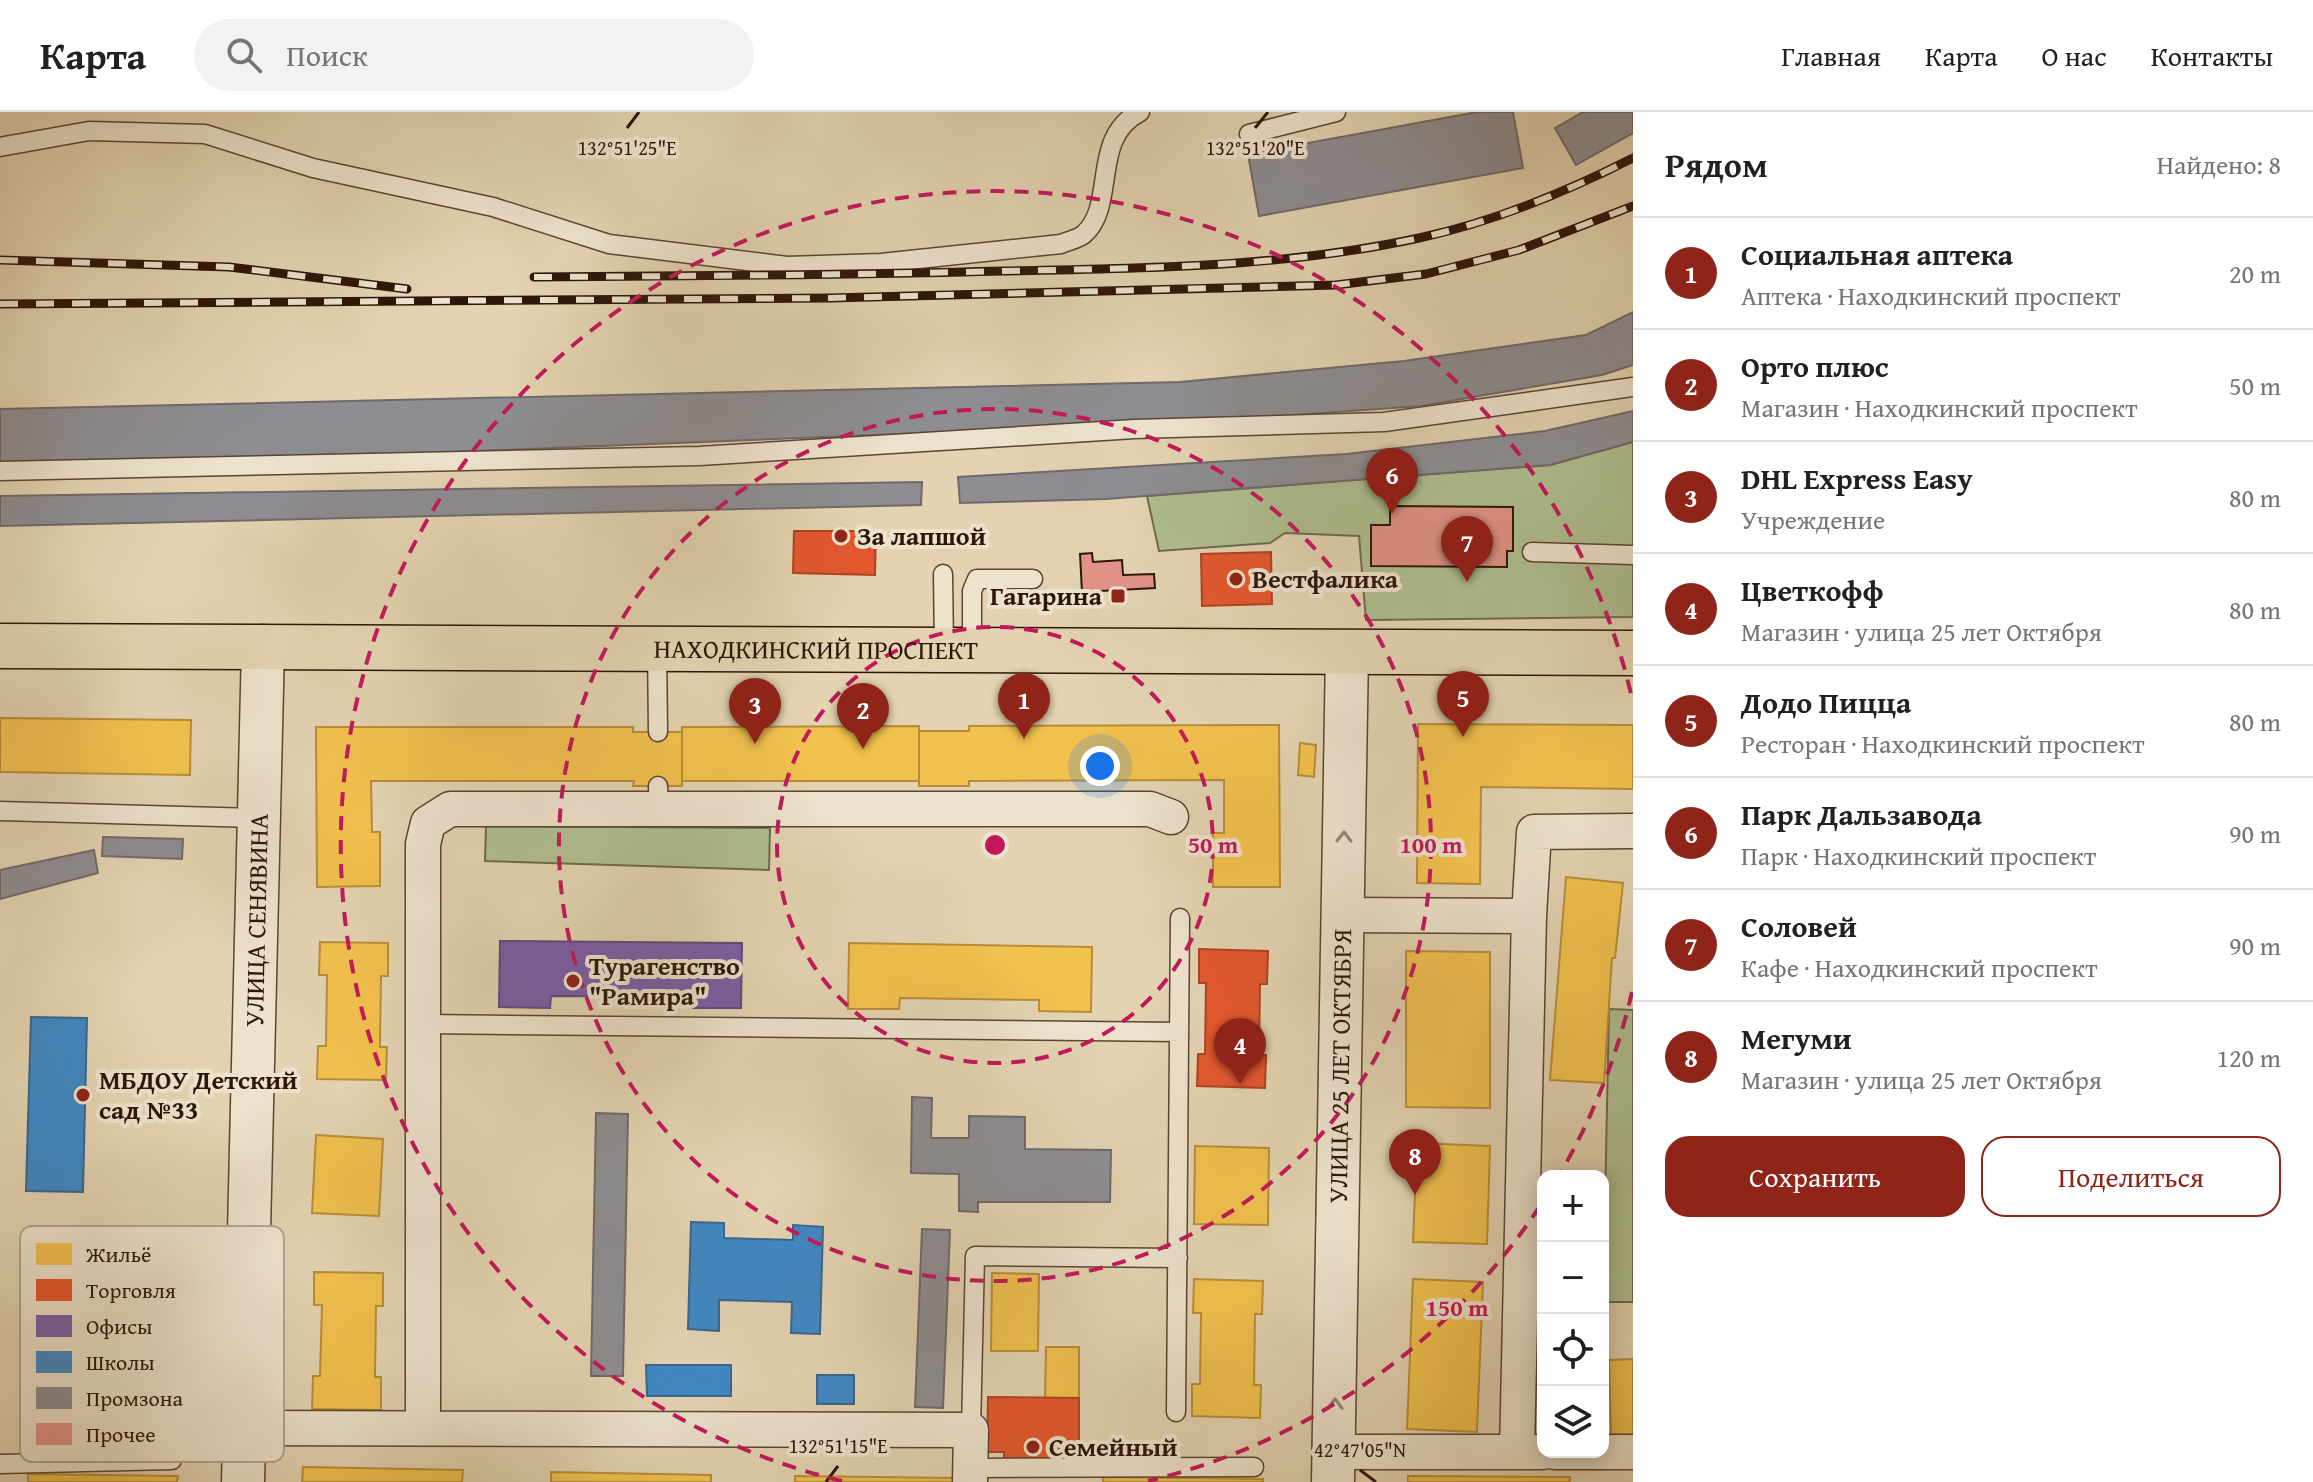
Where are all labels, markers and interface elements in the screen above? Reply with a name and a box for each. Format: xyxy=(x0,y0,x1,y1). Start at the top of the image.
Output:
search box xyxy=(194,19,754,91)
text: Карта xyxy=(40,27,146,83)
icon: search xyxy=(222,33,266,77)
text: Поиск xyxy=(286,33,368,77)
text: Главная xyxy=(1781,35,1881,76)
text: Карта xyxy=(1925,35,1997,76)
text: О нас xyxy=(2041,35,2107,76)
text: Контакты xyxy=(2151,35,2273,76)
text: 132°51'25"E xyxy=(578,133,676,162)
text: 132°51'20"E xyxy=(1206,133,1304,162)
text: Рядом xyxy=(1665,140,1768,189)
text: Найдено: 8 xyxy=(2157,145,2281,184)
text: Социальная аптека xyxy=(1741,232,2013,276)
text: 1 xyxy=(1684,254,1698,293)
text: 20 m xyxy=(2229,254,2281,293)
text: Аптека · Находкинский проспект xyxy=(1741,276,2121,315)
text: Орто плюс xyxy=(1741,344,1889,388)
text: 2 xyxy=(1684,366,1698,405)
text: 50 m xyxy=(2229,366,2281,405)
text: Магазин · Находкинский проспект xyxy=(1741,388,2138,427)
pin: 6 xyxy=(1366,448,1418,514)
text: DHL Express Easy xyxy=(1741,456,1973,500)
text: 3 xyxy=(1684,478,1698,517)
text: 80 m xyxy=(2229,478,2281,517)
text: Учреждение xyxy=(1741,500,1885,539)
place label: За лапшой xyxy=(857,516,986,555)
pin: 7 xyxy=(1441,516,1493,582)
marker: За лапшой xyxy=(832,527,850,545)
place label: Вестфалика xyxy=(1252,559,1399,598)
text: Цветкофф xyxy=(1741,568,1884,612)
marker: Вестфалика xyxy=(1227,570,1245,588)
place label: Гагарина xyxy=(990,576,1103,615)
marker: Гагарина xyxy=(1109,587,1127,605)
text: 4 xyxy=(1684,590,1698,629)
text: 80 m xyxy=(2229,590,2281,629)
text: Магазин · улица 25 лет Октября xyxy=(1741,612,2102,651)
street label: НАХОДКИНСКИЙ ПРОСПЕКТ xyxy=(654,629,979,669)
pin: 5 xyxy=(1437,671,1489,737)
pin: 1 xyxy=(998,673,1050,739)
pin: 3 xyxy=(729,678,781,744)
text: Додо Пицца xyxy=(1741,680,1911,724)
pin: 2 xyxy=(837,683,889,749)
text: 5 xyxy=(1684,702,1698,741)
text: 80 m xyxy=(2229,702,2281,741)
text: Ресторан · Находкинский проспект xyxy=(1741,724,2145,763)
your location xyxy=(1080,746,1120,786)
text: Парк Дальзавода xyxy=(1741,792,1982,836)
street label: УЛИЦА СЕНЯВИНА xyxy=(234,813,278,1027)
text: 6 xyxy=(1684,814,1698,853)
text: 90 m xyxy=(2229,814,2281,853)
text: 50 m xyxy=(1188,827,1239,862)
text: 100 m xyxy=(1399,827,1463,862)
one-way arrow xyxy=(1336,830,1353,843)
centre of rings xyxy=(981,831,1009,859)
text: Парк · Находкинский проспект xyxy=(1741,836,2096,875)
text: Соловей xyxy=(1741,904,1857,948)
text: 7 xyxy=(1684,926,1698,965)
text: 90 m xyxy=(2229,926,2281,965)
street label: УЛИЦА 25 ЛЕТ ОКТЯБРЯ xyxy=(1318,928,1361,1204)
place label: Турагенство "Рамира" xyxy=(589,946,740,1015)
text: Кафе · Находкинский проспект xyxy=(1741,948,2097,987)
marker: Турагенство "Рамира" xyxy=(564,972,582,990)
text: Мегуми xyxy=(1741,1016,1852,1060)
pin: 4 xyxy=(1214,1018,1266,1084)
text: 8 xyxy=(1684,1038,1698,1077)
text: 120 m xyxy=(2216,1038,2281,1077)
place label: МБДОУ Детский сад №33 xyxy=(99,1060,298,1129)
text: Магазин · улица 25 лет Октября xyxy=(1741,1060,2102,1099)
marker: МБДОУ Детский сад №33 xyxy=(74,1086,92,1104)
pin: 8 xyxy=(1389,1129,1441,1195)
button: Сохранить xyxy=(1665,1136,1965,1217)
button: Поделиться xyxy=(1981,1136,2281,1217)
map controls xyxy=(1537,1170,1609,1458)
button: + xyxy=(1537,1170,1609,1242)
legend xyxy=(20,1226,284,1462)
text: Жильё xyxy=(85,1238,151,1270)
button: − xyxy=(1537,1242,1609,1314)
text: Торговля xyxy=(86,1274,176,1306)
text: 150 m xyxy=(1425,1290,1489,1325)
text: Офисы xyxy=(86,1310,152,1342)
button: locate xyxy=(1537,1314,1609,1386)
text: Школы xyxy=(86,1346,155,1378)
text: Промзона xyxy=(86,1382,184,1414)
button: layers xyxy=(1537,1386,1609,1458)
one-way arrow xyxy=(1326,1397,1344,1410)
text: Прочее xyxy=(86,1418,156,1450)
place label: Семейный xyxy=(1049,1427,1178,1466)
text: 132°51'15"E xyxy=(789,1431,887,1460)
text: 42°47'05"N xyxy=(1314,1435,1406,1464)
marker: Семейный xyxy=(1024,1438,1042,1456)

